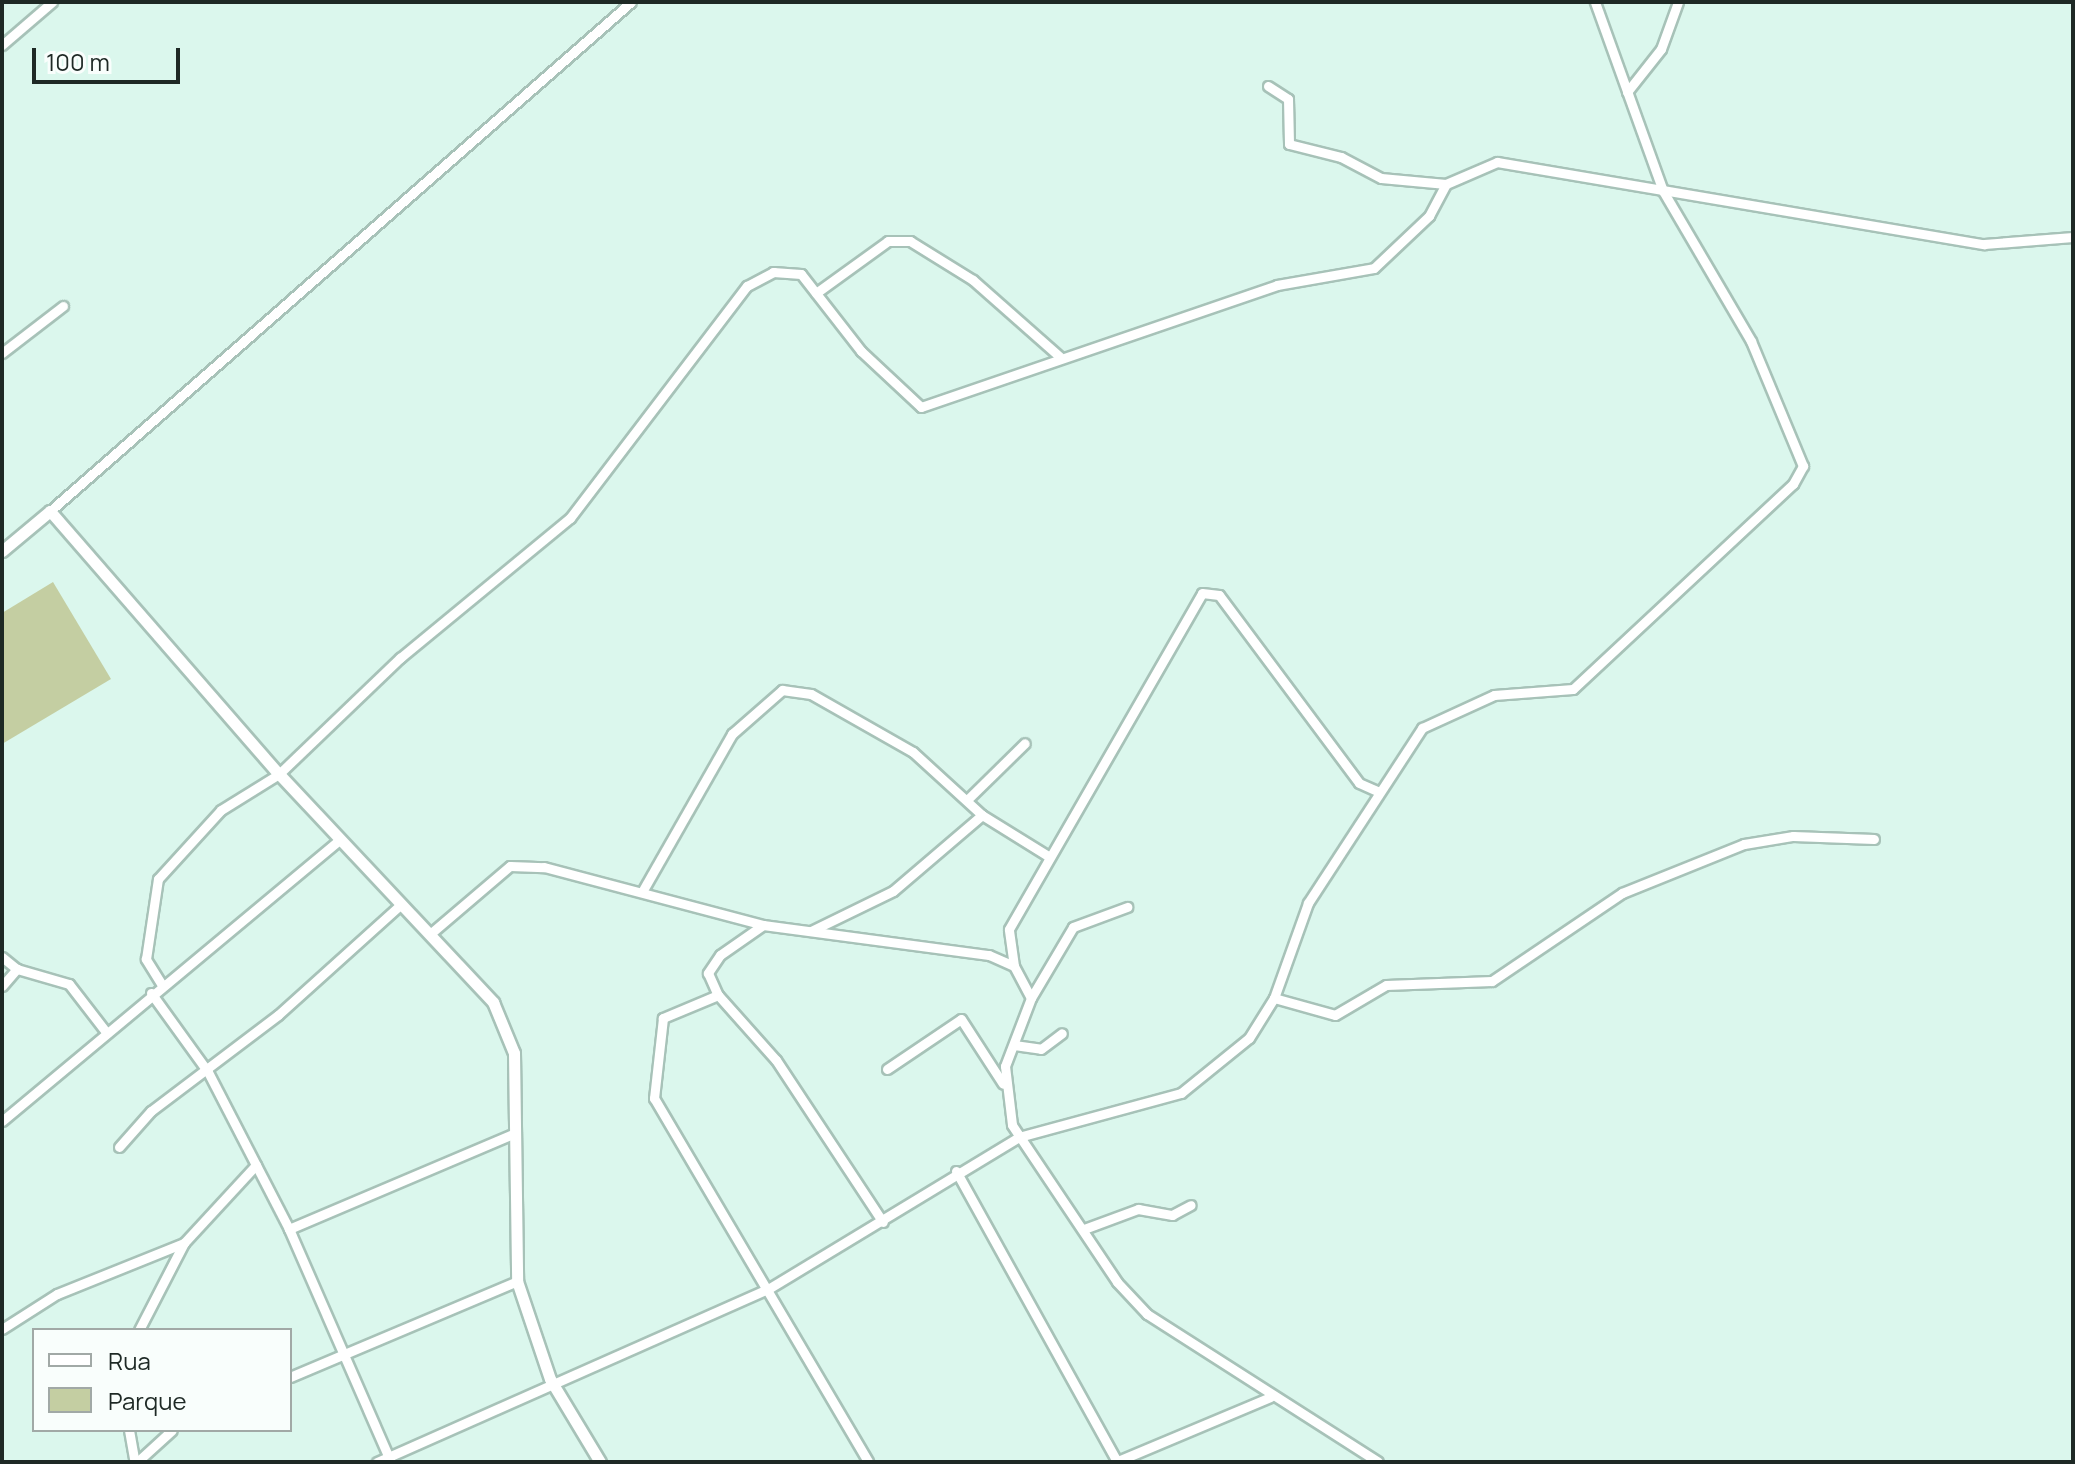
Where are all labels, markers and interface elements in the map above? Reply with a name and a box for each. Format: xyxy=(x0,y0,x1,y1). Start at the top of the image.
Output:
scale bar xyxy=(36,32,184,82)
text: 100 m xyxy=(46,45,110,78)
legend xyxy=(32,1328,292,1432)
text: Rua xyxy=(108,1344,151,1377)
text: Parque xyxy=(108,1384,186,1417)

